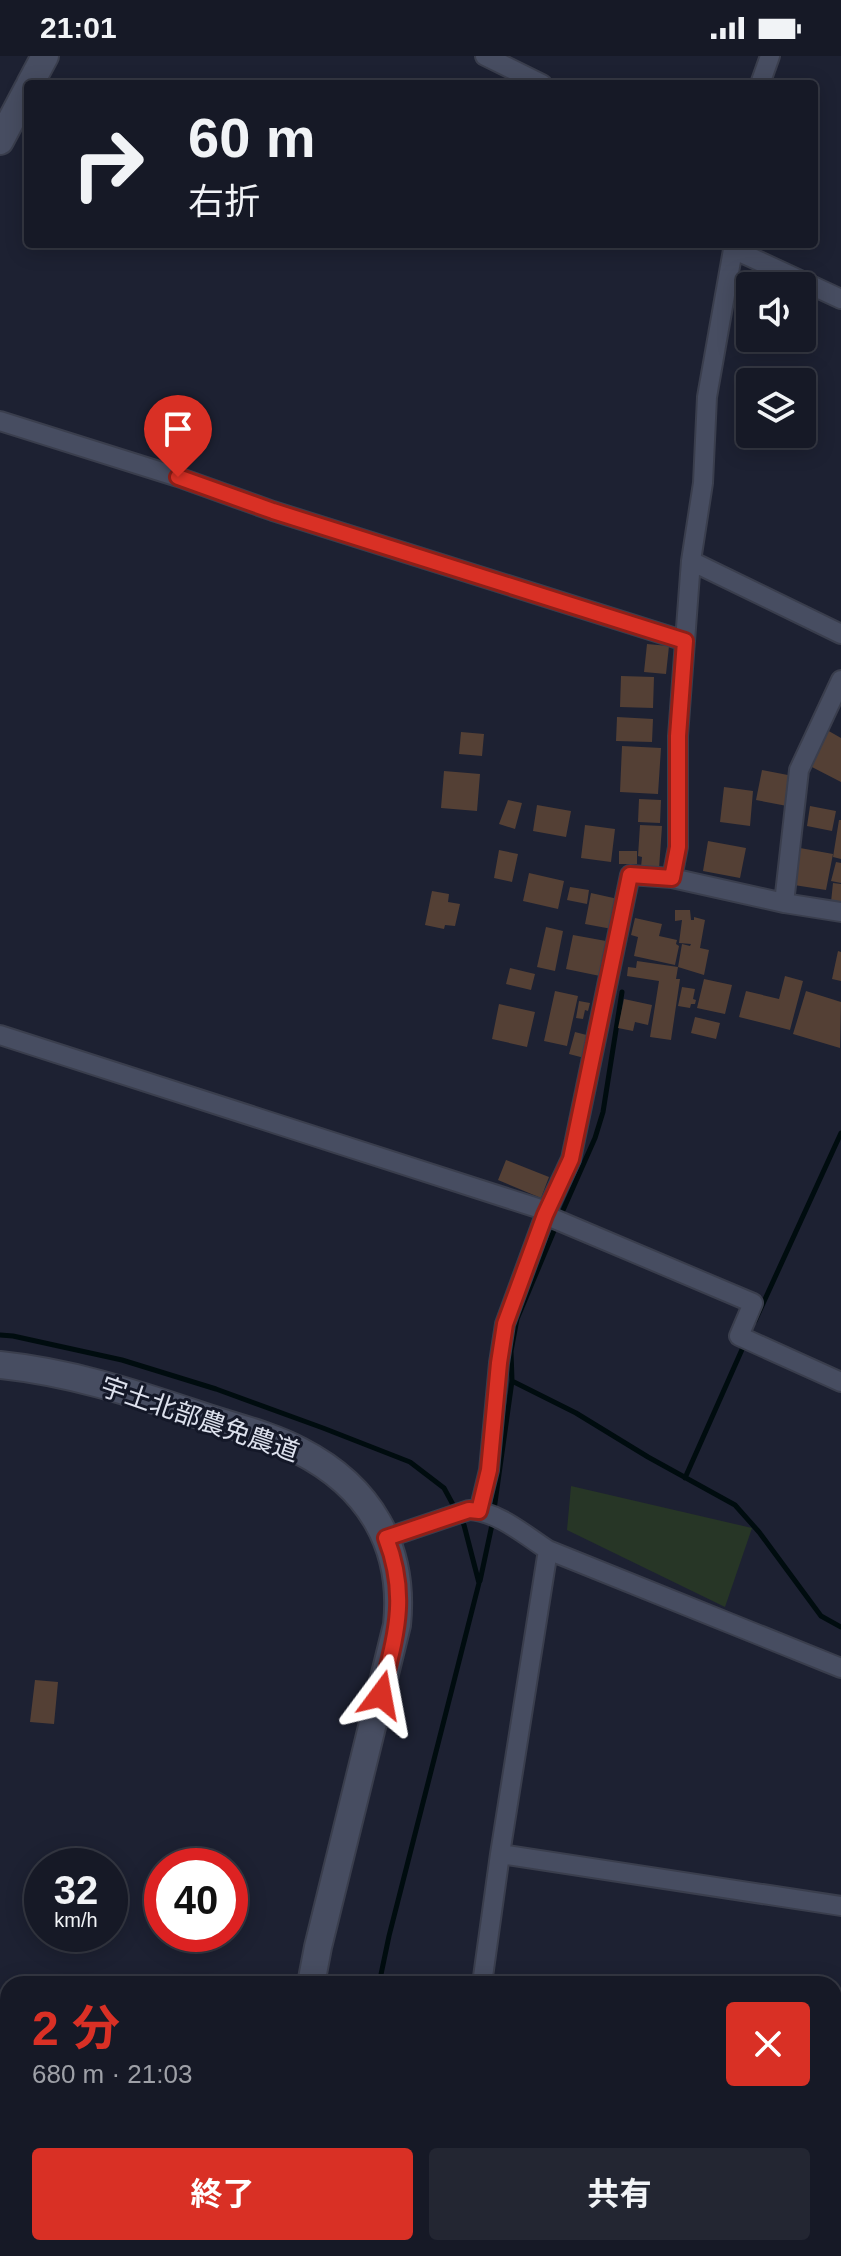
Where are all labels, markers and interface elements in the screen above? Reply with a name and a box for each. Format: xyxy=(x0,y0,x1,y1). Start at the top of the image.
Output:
text: 21:01 xyxy=(40,11,117,44)
text: 60 m xyxy=(188,106,316,169)
icon: right xyxy=(56,112,160,216)
text: 右折 xyxy=(188,181,260,222)
map controls xyxy=(736,272,816,448)
button: sound xyxy=(736,272,816,352)
button: layers xyxy=(736,368,816,448)
pin xyxy=(144,395,212,477)
icon: arrive xyxy=(156,407,200,451)
street label: 宇土北部農免農道 xyxy=(97,1371,303,1467)
position arrow xyxy=(339,1653,423,1737)
speed limit sign: 40 xyxy=(144,1848,248,1952)
text: 32 xyxy=(54,1868,98,1912)
text: km/h xyxy=(54,1909,98,1931)
text: 2 分 xyxy=(32,2002,120,2055)
button: close xyxy=(726,2002,810,2086)
text: 680 m · 21:03 xyxy=(32,2059,192,2089)
button: 終了 xyxy=(32,2148,413,2240)
button: 共有 xyxy=(429,2148,810,2240)

